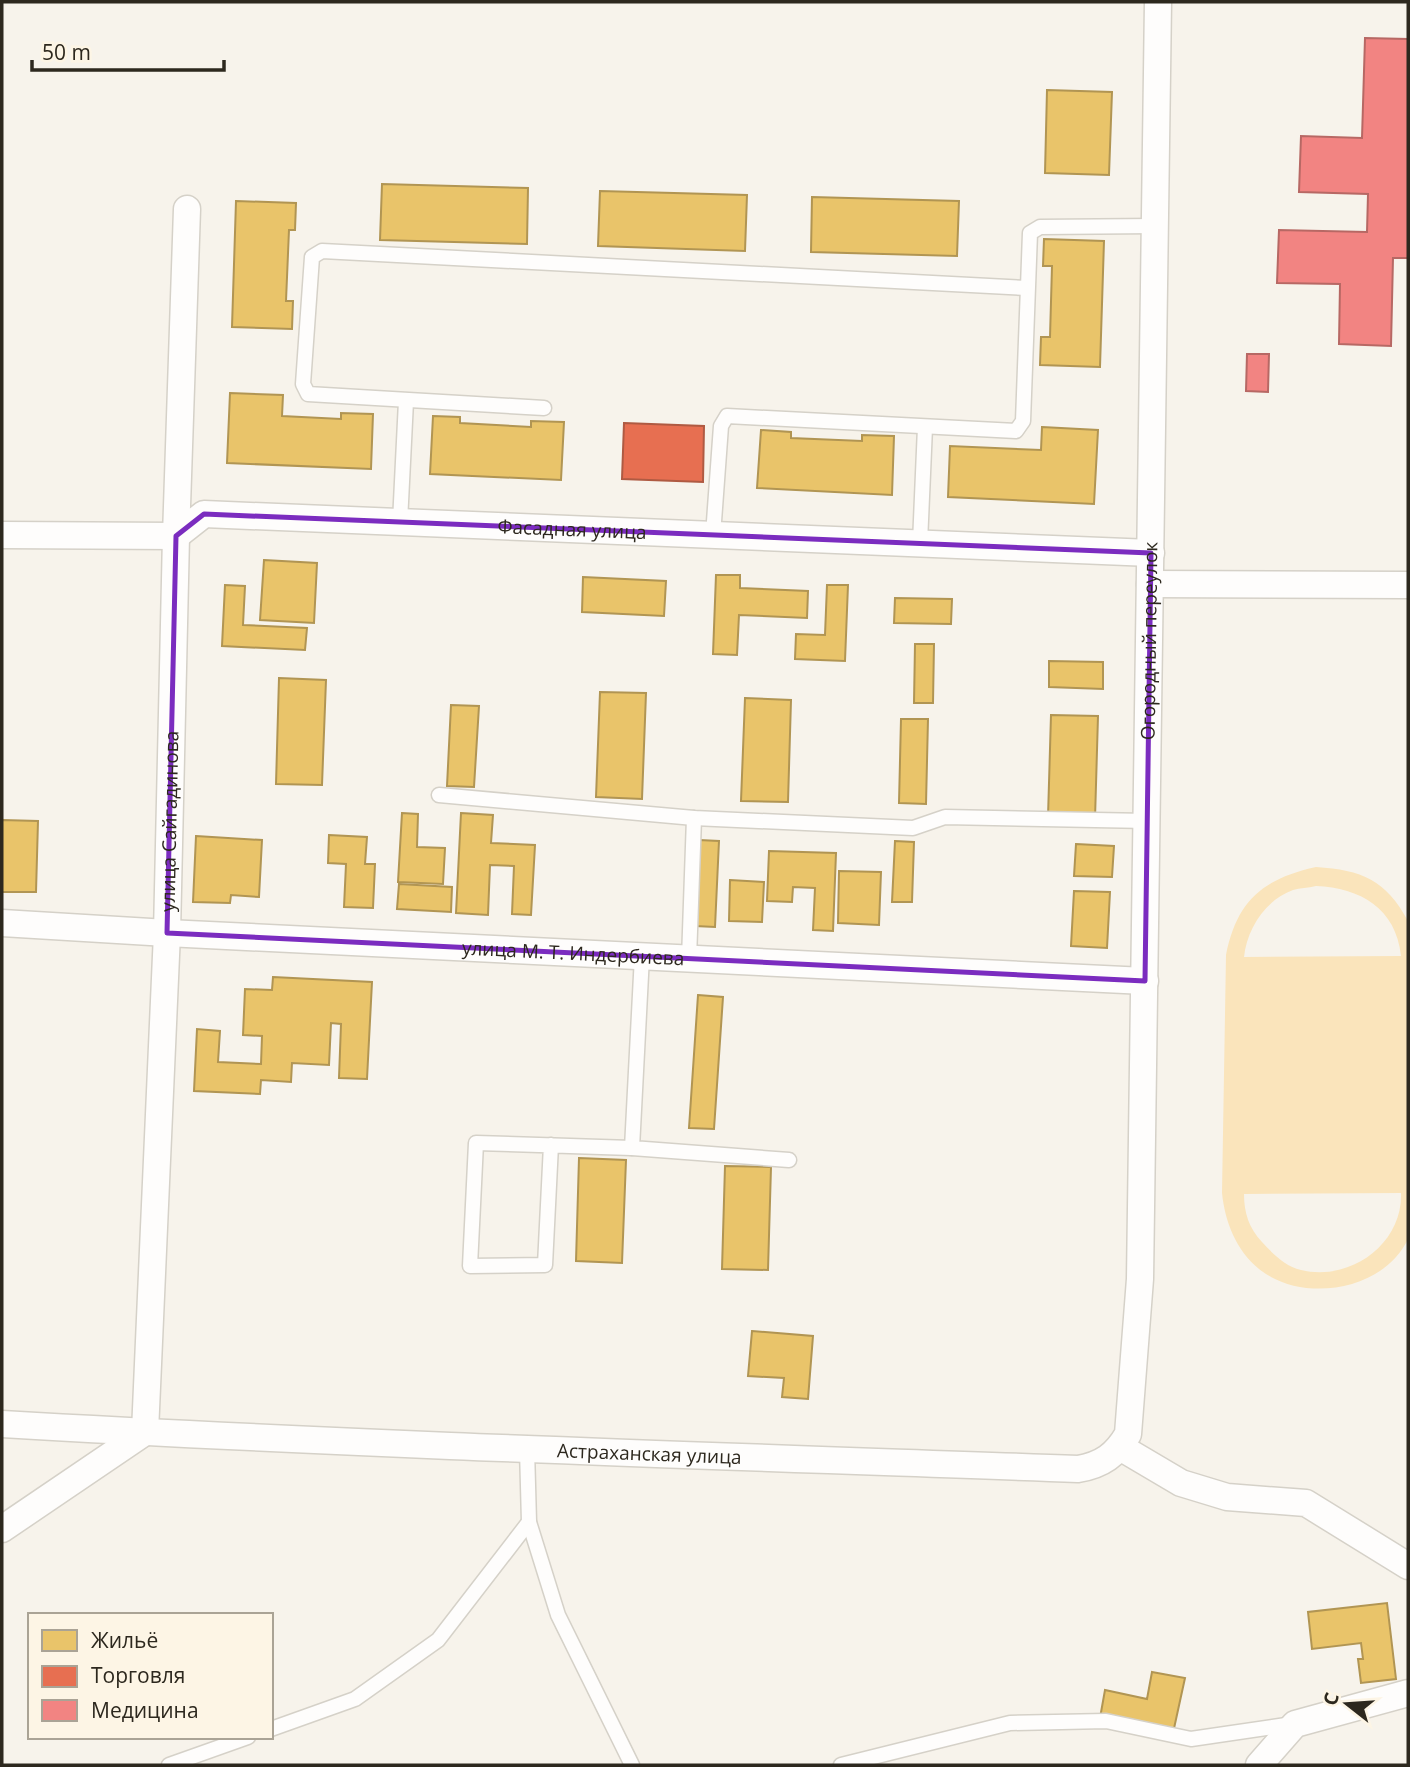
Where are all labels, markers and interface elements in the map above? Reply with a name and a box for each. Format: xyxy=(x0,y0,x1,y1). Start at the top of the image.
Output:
scale bar xyxy=(32,28,224,72)
text: 50 m xyxy=(42,38,91,66)
street label: Фасадная улица xyxy=(497,513,647,545)
street label: Огородный переулок xyxy=(1135,541,1163,740)
street label: улица Сайгадинова xyxy=(154,730,185,912)
street label: улица М. Т. Индербиева xyxy=(461,934,685,971)
street label: Астраханская улица xyxy=(556,1437,742,1470)
legend xyxy=(28,1613,273,1739)
text: Жильё xyxy=(91,1626,158,1654)
text: Торговля xyxy=(91,1661,185,1689)
north arrow xyxy=(1312,1669,1382,1739)
text: С xyxy=(1317,1689,1345,1709)
text: Медицина xyxy=(91,1696,199,1724)

